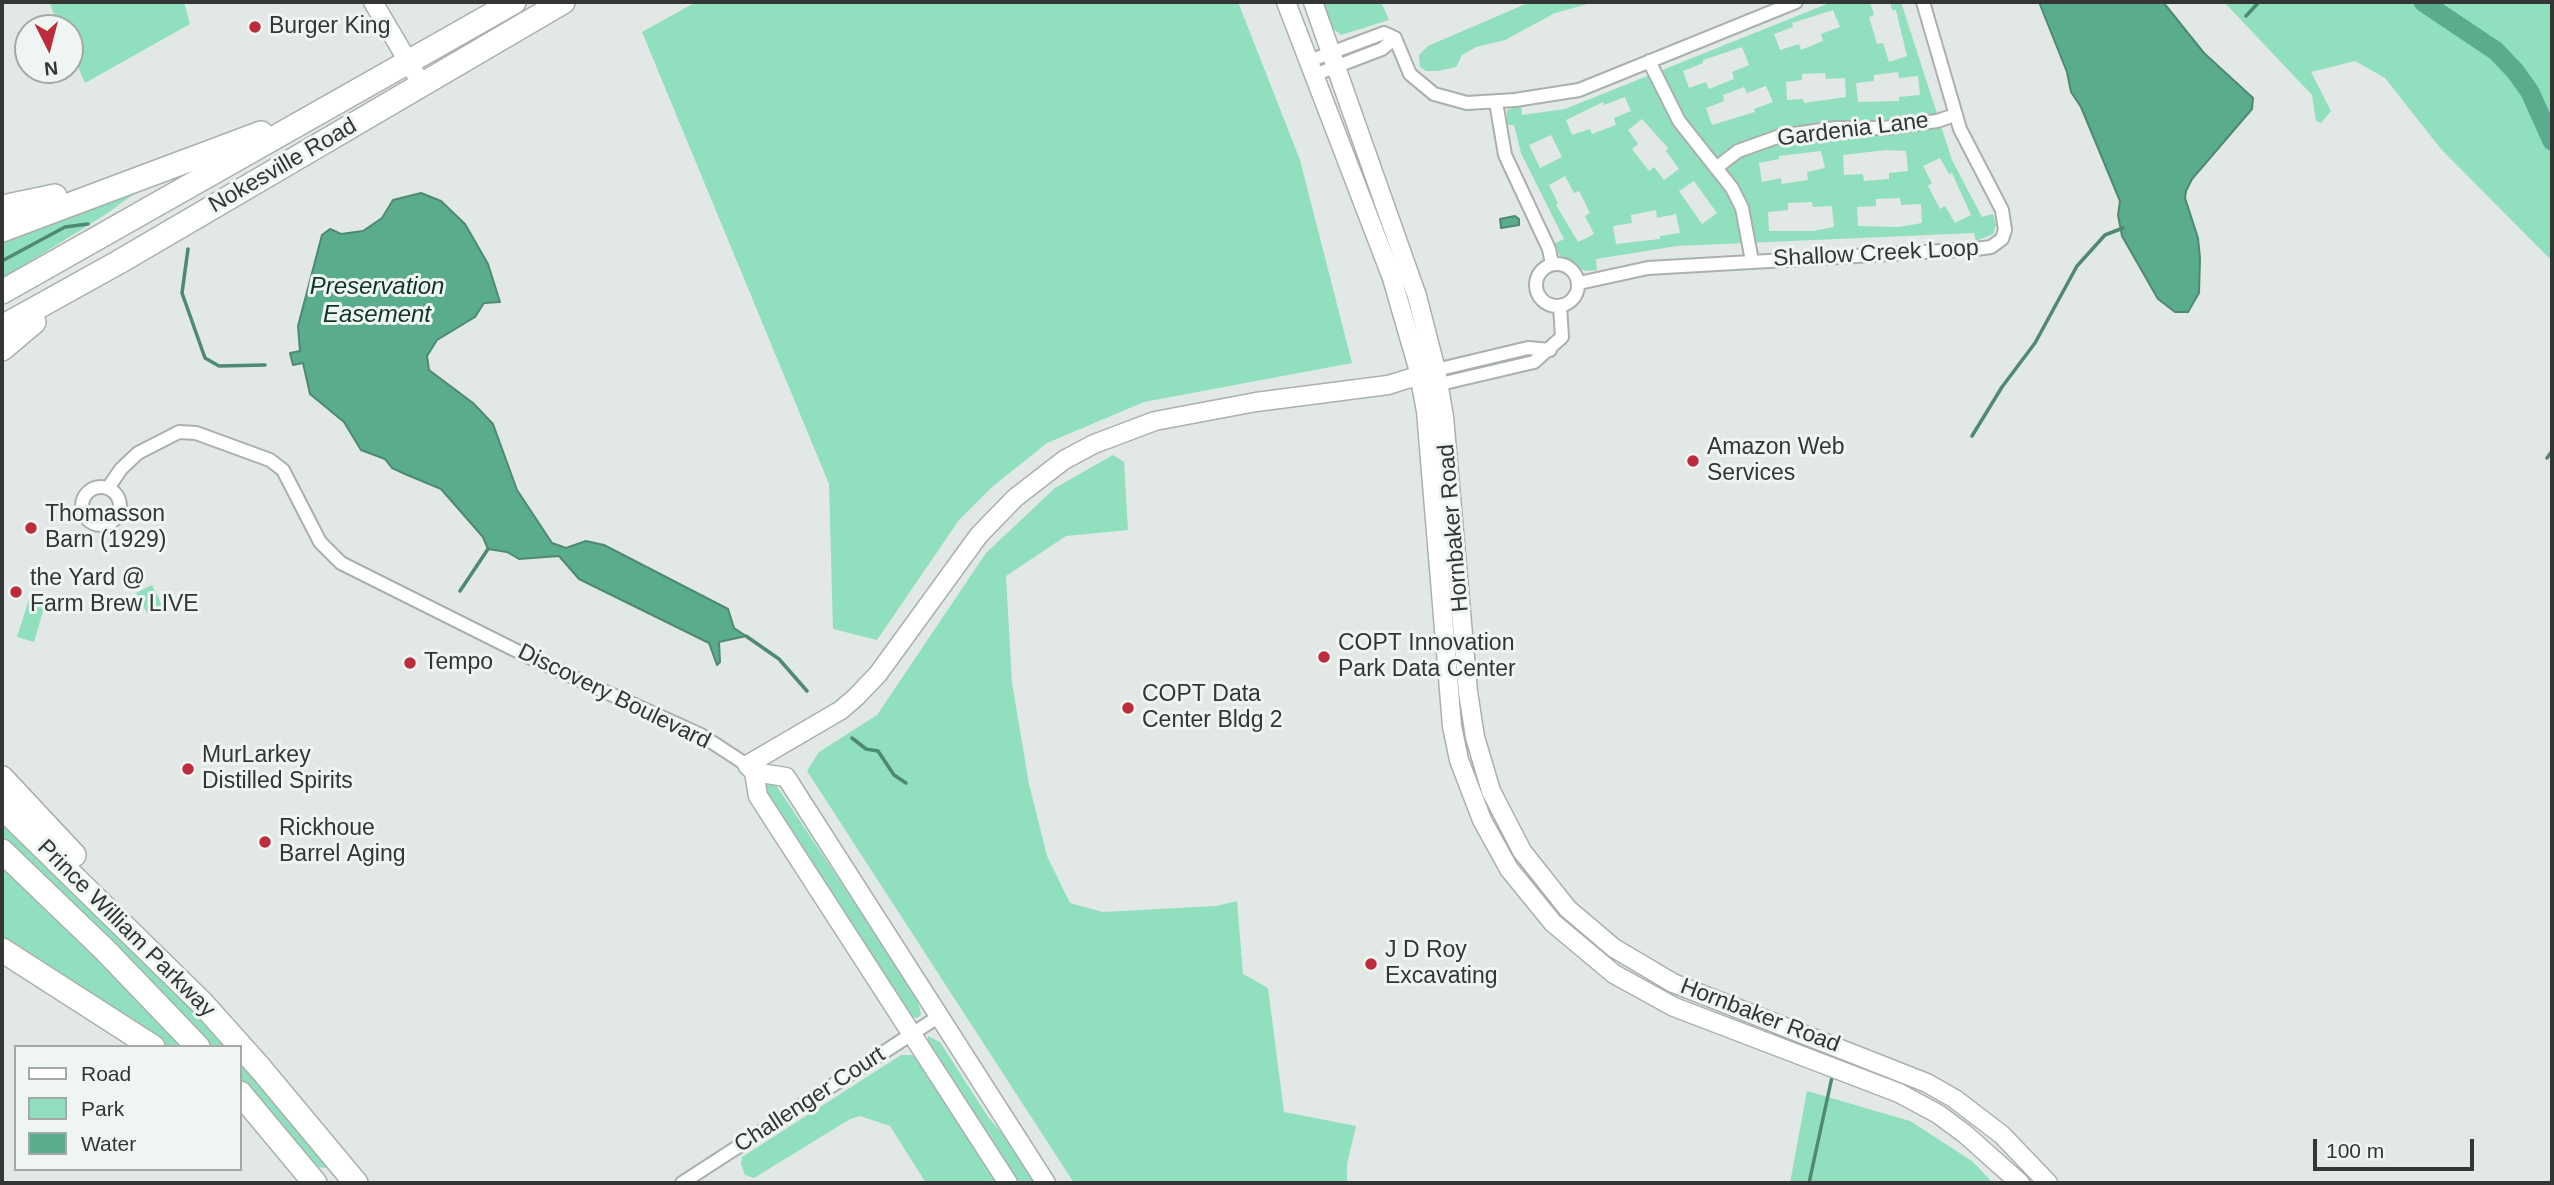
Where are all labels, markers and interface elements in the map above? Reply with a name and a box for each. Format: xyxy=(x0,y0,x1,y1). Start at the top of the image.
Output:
place label: Burger King xyxy=(269,13,390,41)
north arrow xyxy=(14,14,84,84)
marker: Burger King xyxy=(247,19,263,35)
text: N xyxy=(43,57,59,80)
street label: Gardenia Lane xyxy=(1776,107,1930,153)
street label: Nokesville Road xyxy=(204,113,362,219)
street label: Shallow Creek Loop xyxy=(1772,235,1980,273)
water label: Preservation Easement xyxy=(310,273,444,329)
place label: Amazon Web Services xyxy=(1707,434,1845,488)
street label: Hornbaker Road xyxy=(1433,443,1475,613)
marker: Amazon Web Services xyxy=(1685,453,1701,469)
place label: Thomasson Barn (1929) xyxy=(45,501,166,555)
marker: Thomasson Barn (1929) xyxy=(23,520,39,536)
place label: the Yard @ Farm Brew LIVE xyxy=(30,565,199,619)
marker: the Yard @ Farm Brew LIVE xyxy=(8,584,24,600)
place label: COPT Innovation Park Data Center xyxy=(1338,630,1516,684)
street label: Discovery Boulevard xyxy=(513,638,715,756)
place label: Tempo xyxy=(424,649,493,677)
marker: COPT Innovation Park Data Center xyxy=(1316,649,1332,665)
marker: Tempo xyxy=(402,655,418,671)
place label: COPT Data Center Bldg 2 xyxy=(1142,681,1283,735)
marker: COPT Data Center Bldg 2 xyxy=(1120,700,1136,716)
place label: MurLarkey Distilled Spirits xyxy=(202,742,353,796)
marker: MurLarkey Distilled Spirits xyxy=(180,761,196,777)
place label: Rickhoue Barrel Aging xyxy=(279,815,406,869)
street label: Prince William Parkway xyxy=(31,834,221,1024)
marker: Rickhoue Barrel Aging xyxy=(257,834,273,850)
place label: J D Roy Excavating xyxy=(1385,937,1498,991)
marker: J D Roy Excavating xyxy=(1363,956,1379,972)
street label: Hornbaker Road xyxy=(1676,973,1844,1059)
street label: Challenger Court xyxy=(730,1041,890,1159)
legend xyxy=(14,1045,242,1171)
text: Road xyxy=(81,1062,131,1085)
text: Park xyxy=(81,1097,124,1120)
scale bar xyxy=(2316,1126,2477,1170)
text: Water xyxy=(81,1132,136,1155)
text: 100 m xyxy=(2326,1139,2384,1162)

